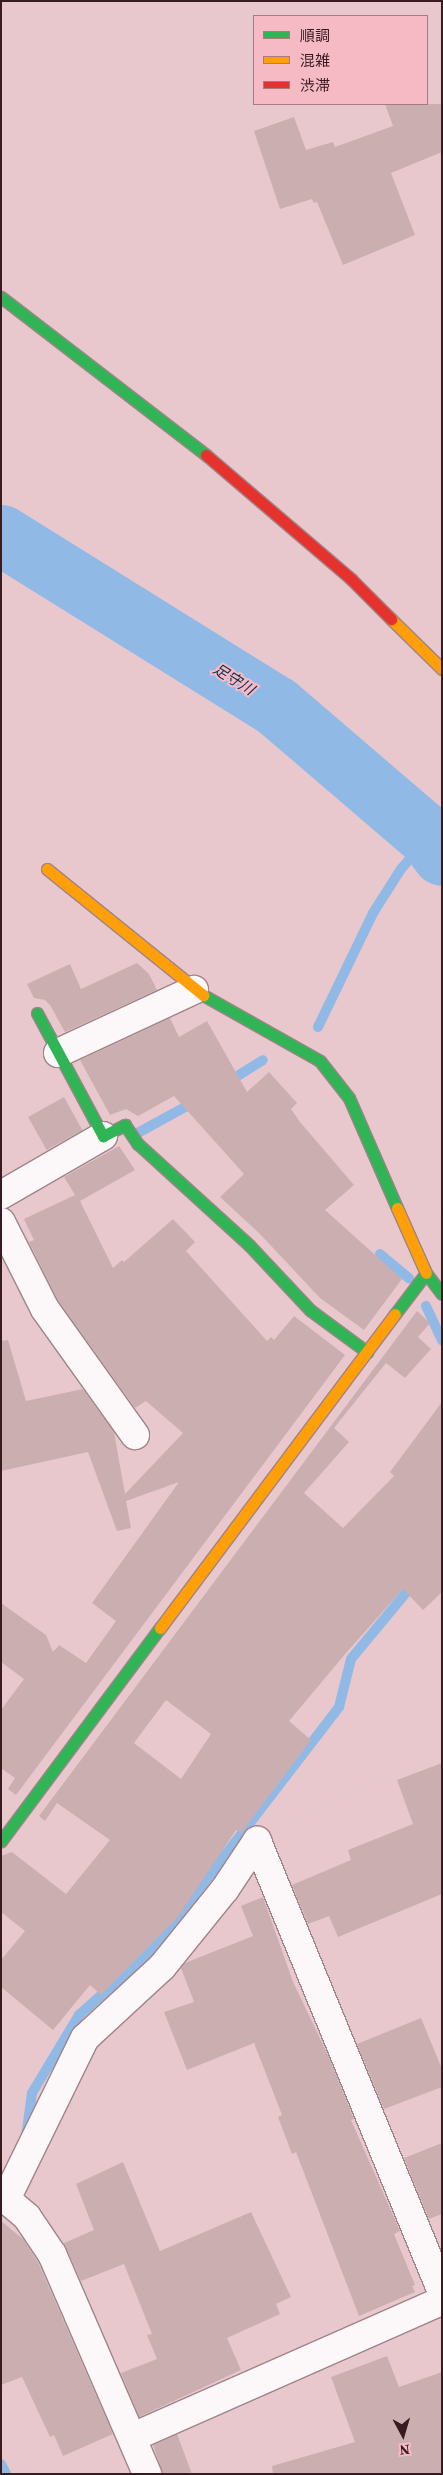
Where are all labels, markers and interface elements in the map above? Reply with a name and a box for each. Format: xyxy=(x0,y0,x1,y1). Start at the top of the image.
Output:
legend xyxy=(253,15,428,105)
text: 順調 xyxy=(300,25,330,46)
text: 混雑 xyxy=(300,50,330,71)
text: 渋滞 xyxy=(300,75,330,96)
water label: 足守川 xyxy=(210,659,258,699)
north arrow xyxy=(378,2410,428,2460)
text: N xyxy=(398,2439,411,2460)

